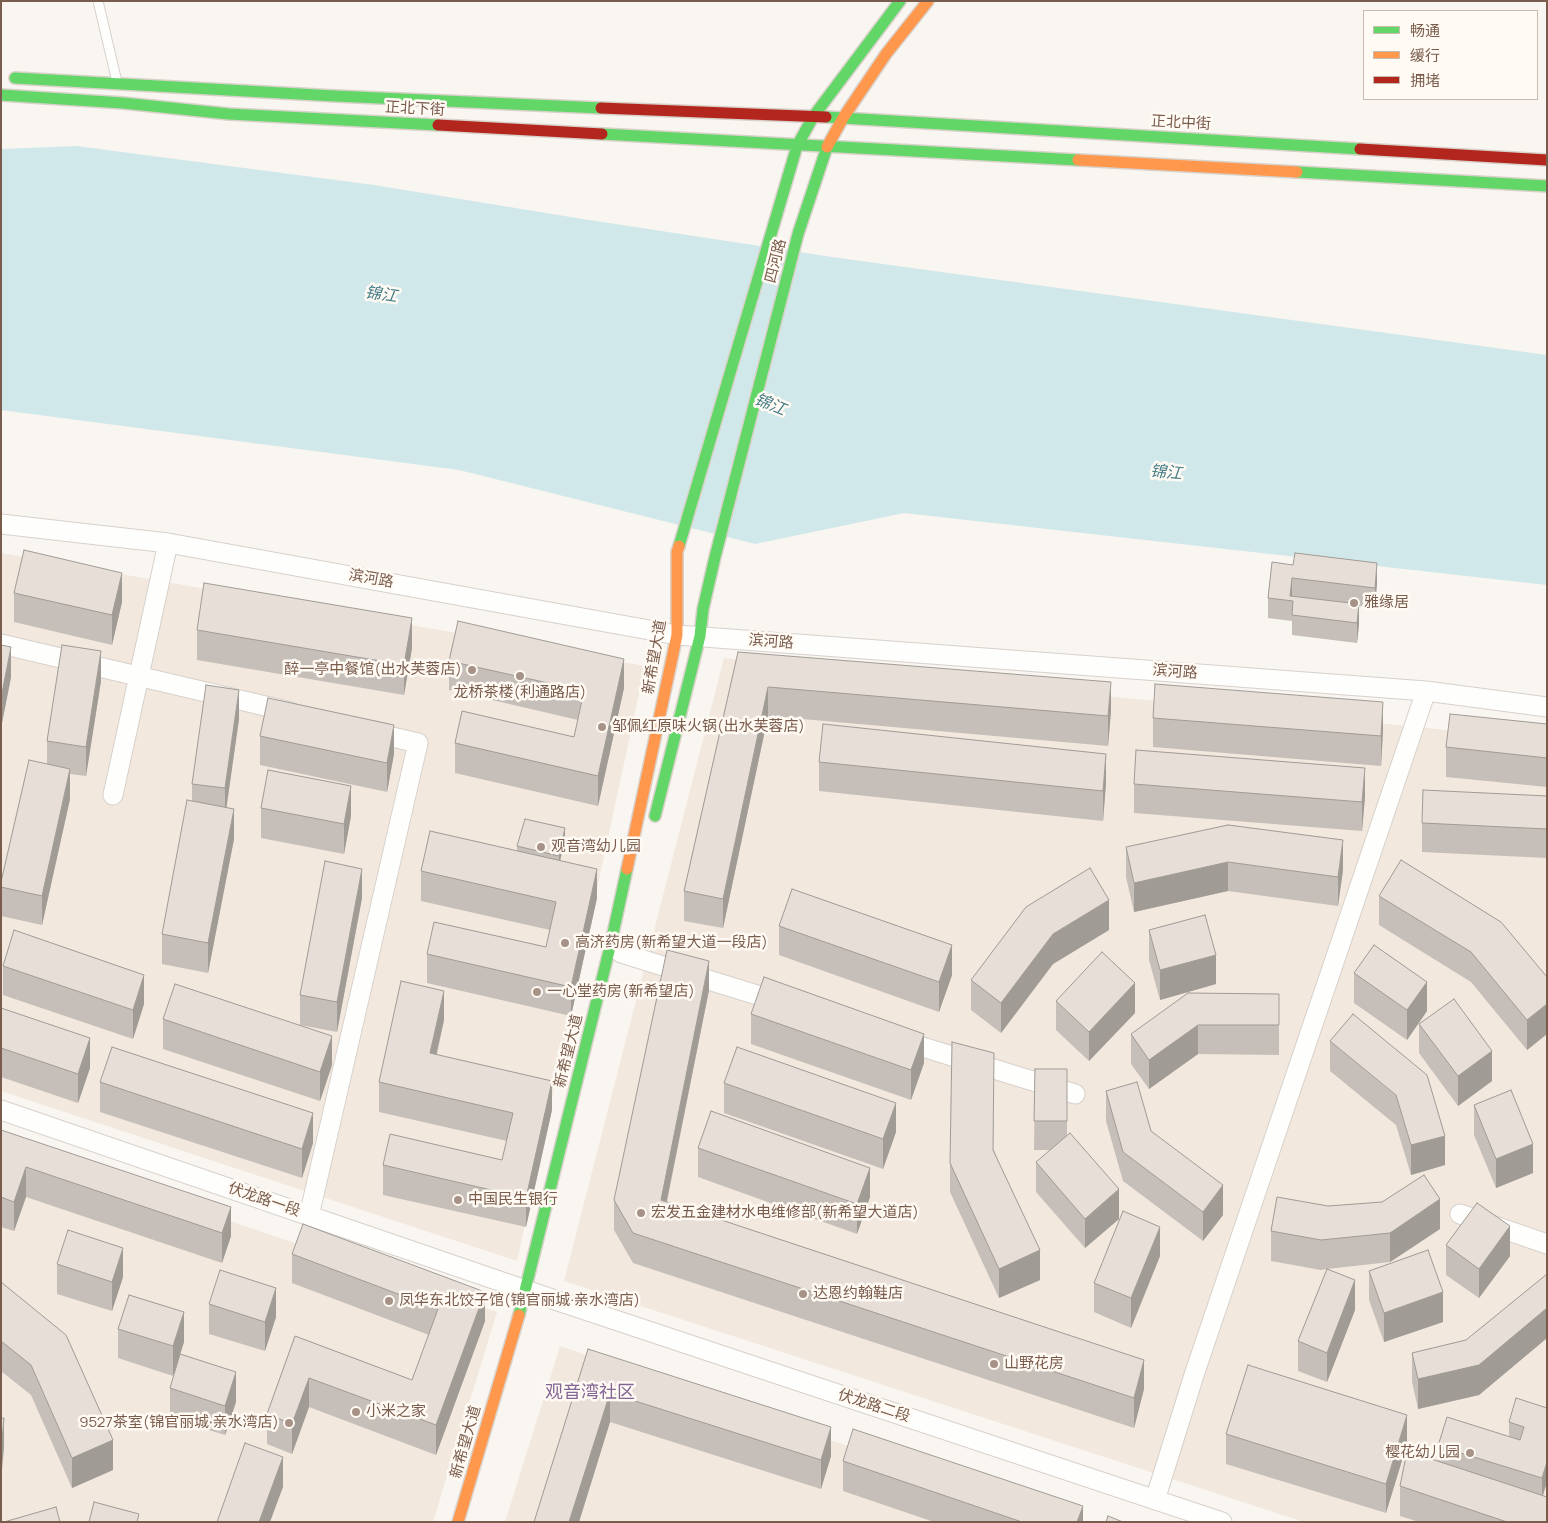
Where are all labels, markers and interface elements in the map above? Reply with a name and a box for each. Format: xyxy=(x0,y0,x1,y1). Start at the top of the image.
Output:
legend xyxy=(1363,10,1538,100)
text: 畅通 xyxy=(1410,20,1440,41)
text: 缓行 xyxy=(1410,45,1440,66)
text: 拥堵 xyxy=(1410,70,1440,91)
street label: 正北下街 xyxy=(385,98,445,120)
street label: 正北中街 xyxy=(1151,112,1211,134)
street label: 四河路 xyxy=(762,237,790,285)
water label: 锦江 xyxy=(364,283,398,307)
water label: 锦江 xyxy=(752,390,788,420)
water label: 锦江 xyxy=(1149,462,1183,484)
street label: 滨河路 xyxy=(347,566,395,592)
place label: 雅缘居 xyxy=(1364,594,1409,612)
marker: 雅缘居 xyxy=(1348,597,1360,609)
street label: 新希望大道 xyxy=(640,619,670,695)
street label: 滨河路 xyxy=(748,631,794,653)
place label: 醉一亭中餐馆(出水芙蓉店) xyxy=(284,661,462,679)
street label: 滨河路 xyxy=(1152,661,1198,683)
marker: 醉一亭中餐馆(出水芙蓉店) xyxy=(466,664,478,676)
marker: 龙桥茶楼(利通路店) xyxy=(514,670,526,682)
place label: 龙桥茶楼(利通路店) xyxy=(454,684,586,702)
place label: 邹佩红原味火锅(出水芙蓉店) xyxy=(612,718,805,736)
marker: 邹佩红原味火锅(出水芙蓉店) xyxy=(596,721,608,733)
place label: 观音湾幼儿园 xyxy=(551,838,641,856)
marker: 观音湾幼儿园 xyxy=(535,841,547,853)
place label: 高济药房(新希望大道一段店) xyxy=(575,934,768,952)
marker: 高济药房(新希望大道一段店) xyxy=(559,937,571,949)
place label: 一心堂药房(新希望店) xyxy=(547,983,695,1001)
marker: 一心堂药房(新希望店) xyxy=(531,986,543,998)
street label: 新希望大道 xyxy=(551,1012,587,1090)
street label: 伏龙路一段 xyxy=(226,1179,302,1221)
place label: 中国民生银行 xyxy=(468,1191,558,1209)
marker: 中国民生银行 xyxy=(452,1194,464,1206)
place label: 宏发五金建材水电维修部(新希望大道店) xyxy=(651,1204,919,1222)
marker: 宏发五金建材水电维修部(新希望大道店) xyxy=(635,1207,647,1219)
place label: 达恩约翰鞋店 xyxy=(813,1285,903,1303)
marker: 达恩约翰鞋店 xyxy=(797,1288,809,1300)
place label: 凤华东北饺子馆(锦官丽城·亲水湾店) xyxy=(399,1292,640,1310)
marker: 凤华东北饺子馆(锦官丽城·亲水湾店) xyxy=(383,1295,395,1307)
place label: 山野花房 xyxy=(1004,1355,1064,1373)
marker: 山野花房 xyxy=(988,1358,1000,1370)
district label: 观音湾社区 xyxy=(545,1382,635,1404)
street label: 伏龙路二段 xyxy=(836,1386,912,1426)
place label: 小米之家 xyxy=(366,1403,426,1421)
street label: 新希望大道 xyxy=(447,1403,485,1481)
marker: 小米之家 xyxy=(350,1406,362,1418)
place label: 9527茶室(锦官丽城·亲水湾店) xyxy=(79,1414,279,1432)
marker: 9527茶室(锦官丽城·亲水湾店) xyxy=(283,1417,295,1429)
place label: 樱花幼儿园 xyxy=(1385,1444,1460,1462)
marker: 樱花幼儿园 xyxy=(1464,1447,1476,1459)

